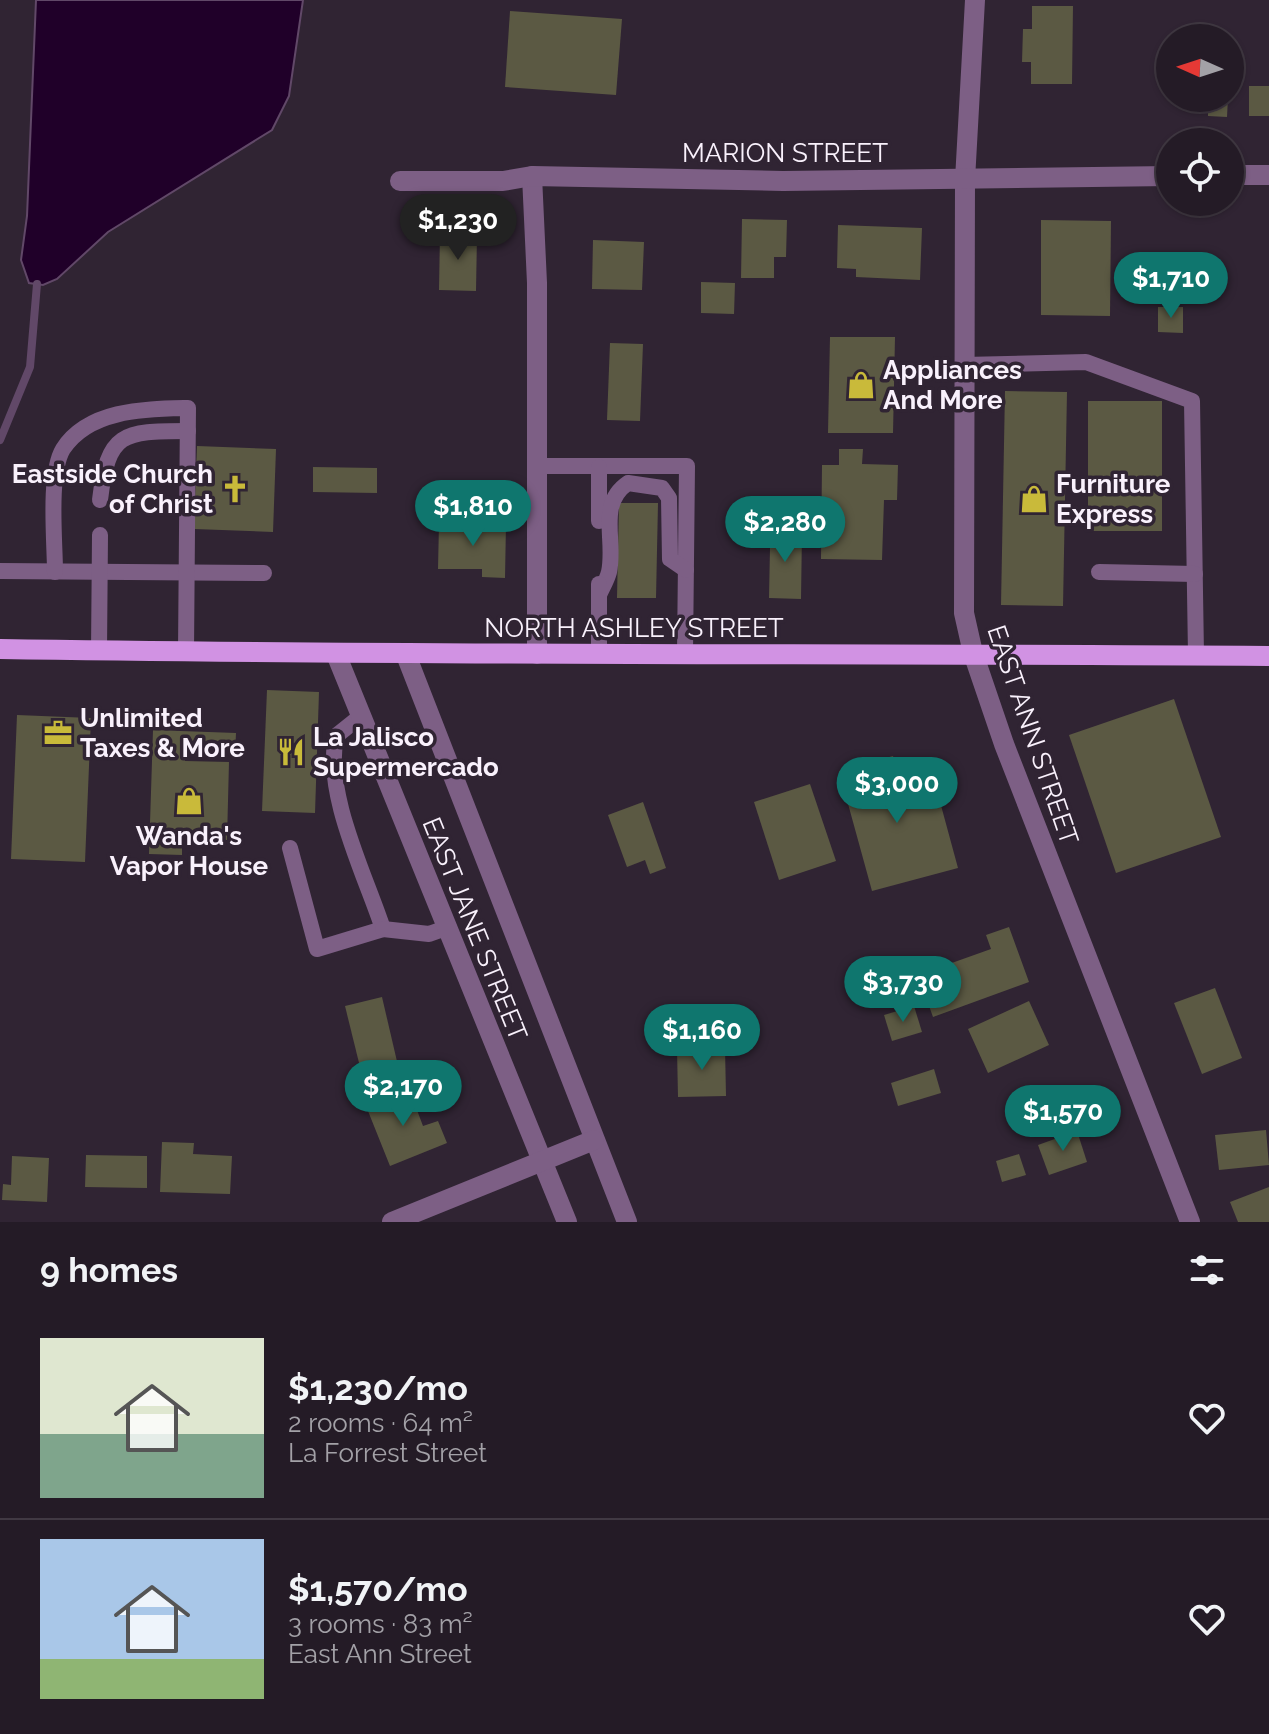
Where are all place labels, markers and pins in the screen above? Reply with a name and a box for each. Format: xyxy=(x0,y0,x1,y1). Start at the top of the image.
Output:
pin: $1,230 xyxy=(393,194,523,262)
pin: $1,710 xyxy=(1106,252,1236,320)
place label: Appliances And More xyxy=(883,355,1022,415)
shop icon: Appliances And More xyxy=(846,370,876,400)
place label: Eastside Church of Christ xyxy=(12,459,213,519)
place label: Furniture Express xyxy=(1056,469,1171,529)
church icon: Eastside Church of Christ xyxy=(220,474,250,504)
pin: $1,810 xyxy=(408,480,538,548)
shop icon: Furniture Express xyxy=(1019,484,1049,514)
pin: $2,280 xyxy=(720,496,850,564)
place label: Unlimited Taxes & More xyxy=(80,703,245,763)
office icon: Unlimited Taxes & More xyxy=(43,718,73,748)
place label: La Jalisco Supermercado xyxy=(313,722,499,782)
restaurant icon: La Jalisco Supermercado xyxy=(276,737,306,767)
pin: $3,000 xyxy=(832,757,962,825)
shop icon: Wanda's Vapor House xyxy=(174,786,204,816)
place label: Wanda's Vapor House xyxy=(110,821,269,881)
pin: $3,730 xyxy=(838,956,968,1024)
pin: $1,160 xyxy=(637,1004,767,1072)
pin: $2,170 xyxy=(338,1060,468,1128)
pin: $1,570 xyxy=(998,1085,1128,1153)

